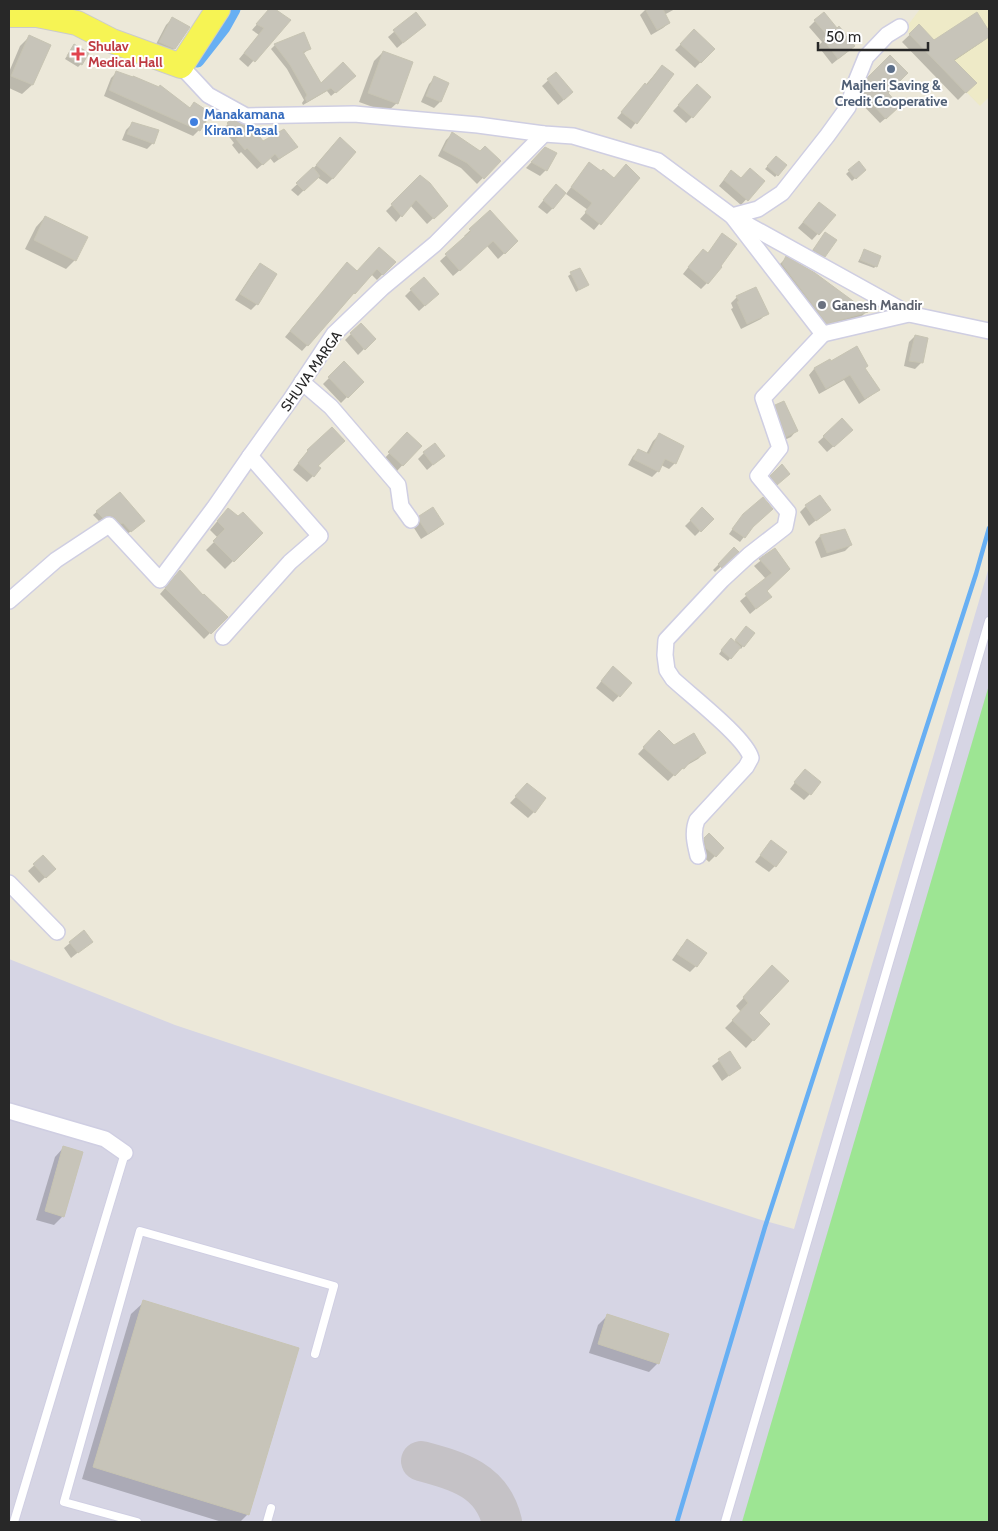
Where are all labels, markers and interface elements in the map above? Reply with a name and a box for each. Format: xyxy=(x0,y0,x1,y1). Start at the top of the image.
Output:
scale bar xyxy=(818,20,928,52)
text: 50 m xyxy=(826,28,861,46)
place label: Shulav Medical Hall xyxy=(88,37,163,71)
marker: Shulav Medical Hall xyxy=(72,48,84,60)
marker: Majheri Saving & Credit Cooperative xyxy=(885,63,897,75)
place label: Majheri Saving & Credit Cooperative xyxy=(835,76,947,110)
place label: Manakamana Kirana Pasal xyxy=(204,105,285,139)
marker: Manakamana Kirana Pasal xyxy=(188,116,200,128)
place label: Ganesh Mandir xyxy=(832,296,923,314)
marker: Ganesh Mandir xyxy=(816,299,828,311)
street label: SHUVA MARGA xyxy=(277,327,346,415)

